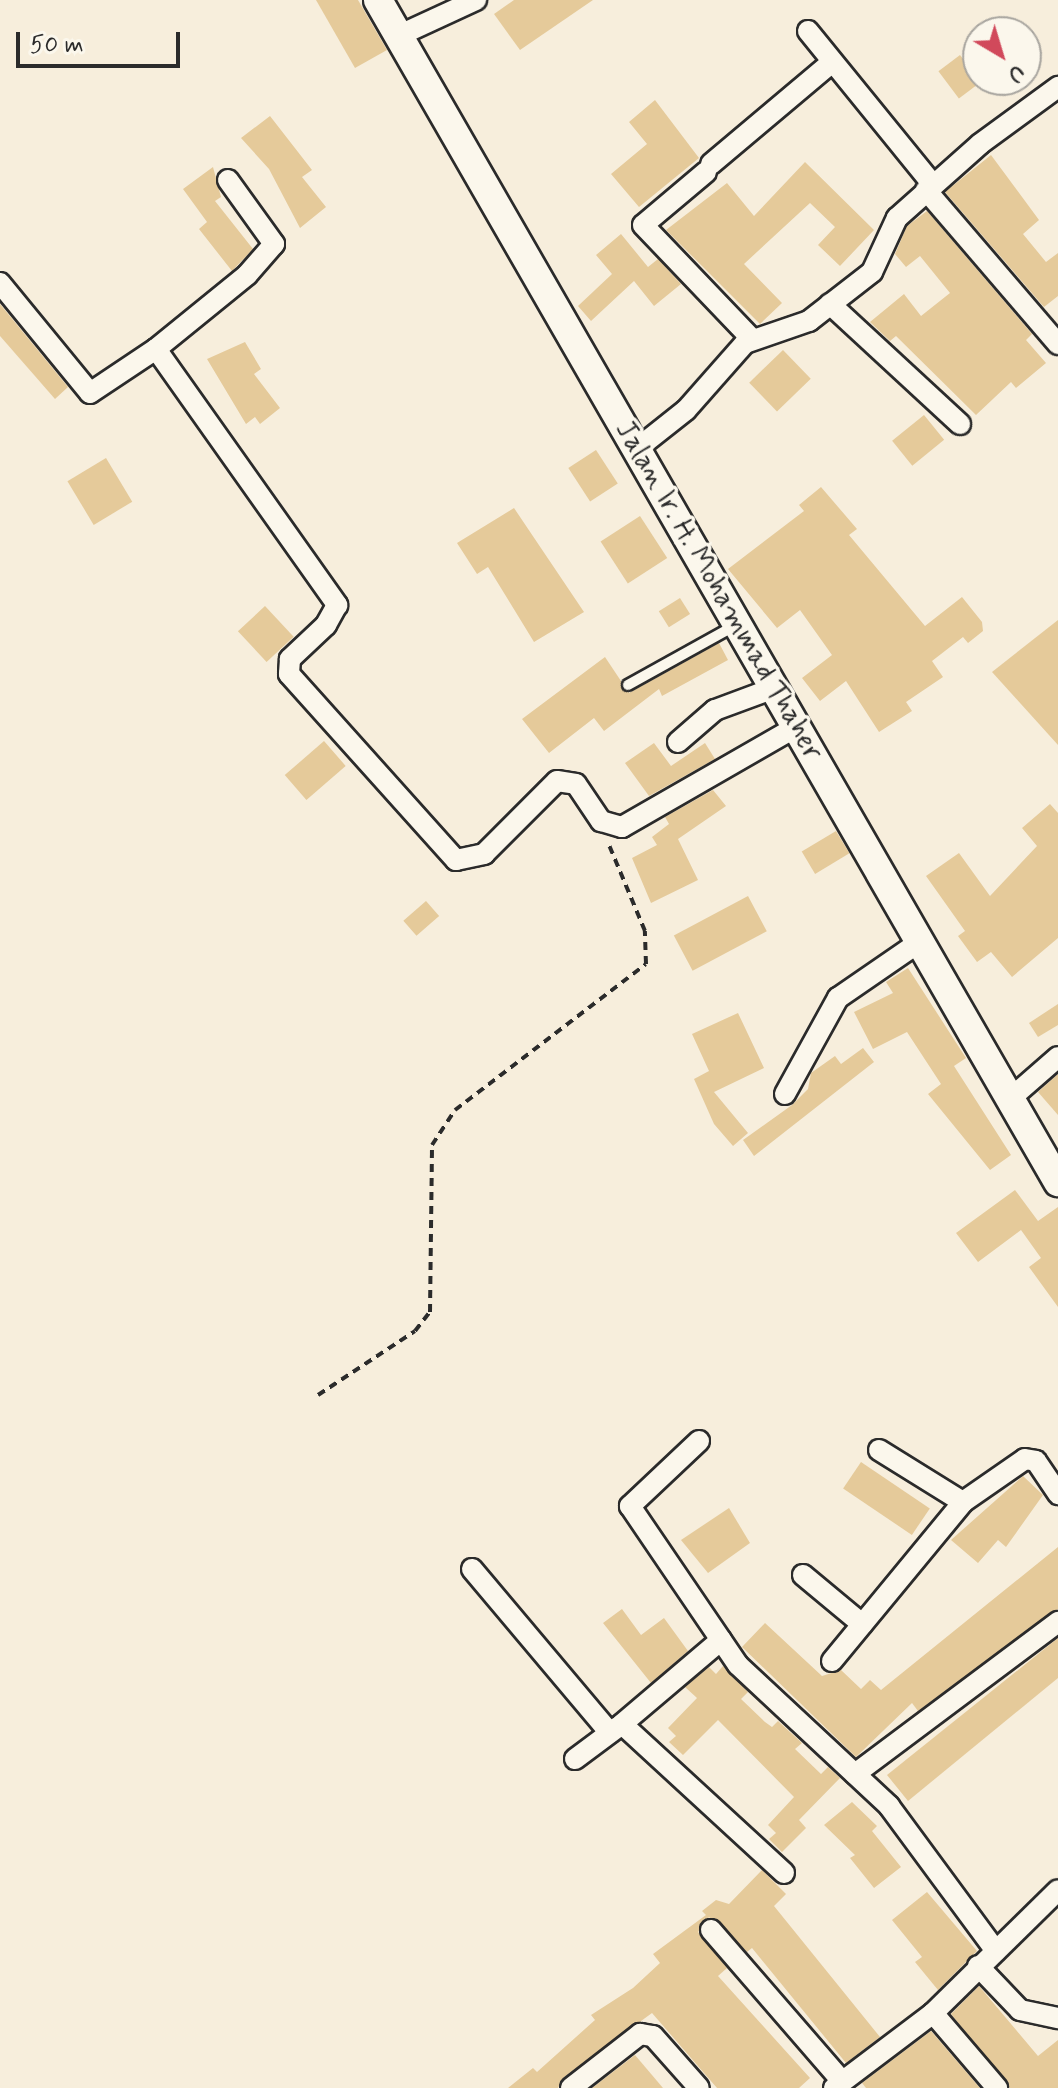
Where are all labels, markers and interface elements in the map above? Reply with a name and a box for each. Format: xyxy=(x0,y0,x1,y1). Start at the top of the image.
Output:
scale bar xyxy=(20,16,184,66)
north arrow xyxy=(962,16,1042,96)
text: 50 m xyxy=(30,30,84,61)
text: U xyxy=(1001,58,1030,89)
street label: Jalan Ir. H. Mohammad Thaher xyxy=(607,415,829,767)

